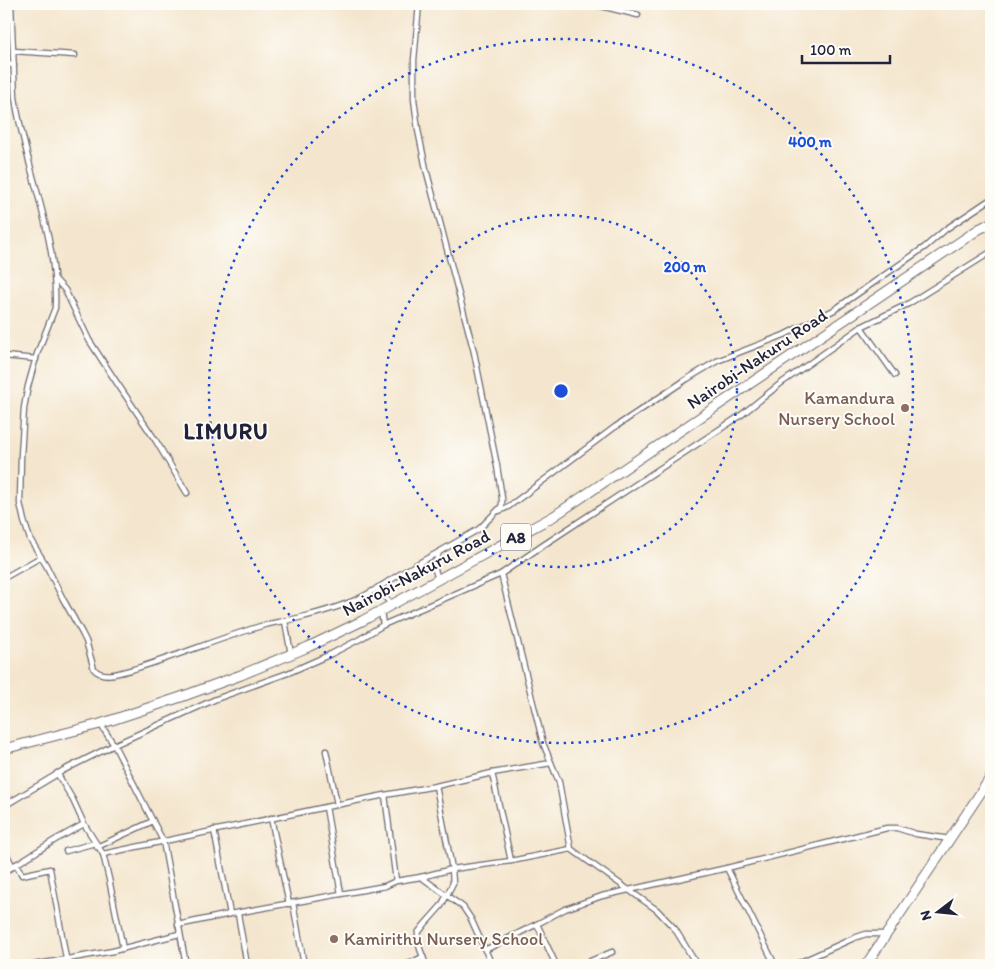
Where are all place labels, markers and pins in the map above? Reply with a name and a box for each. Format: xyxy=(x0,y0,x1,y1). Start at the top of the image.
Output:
centre of rings xyxy=(552,382,570,400)
place label: Kamandura Nursery School xyxy=(778,387,896,430)
marker: Kamandura Nursery School xyxy=(899,402,911,414)
place label: Kamirithu Nursery School xyxy=(344,928,543,950)
marker: Kamirithu Nursery School xyxy=(328,933,340,945)

